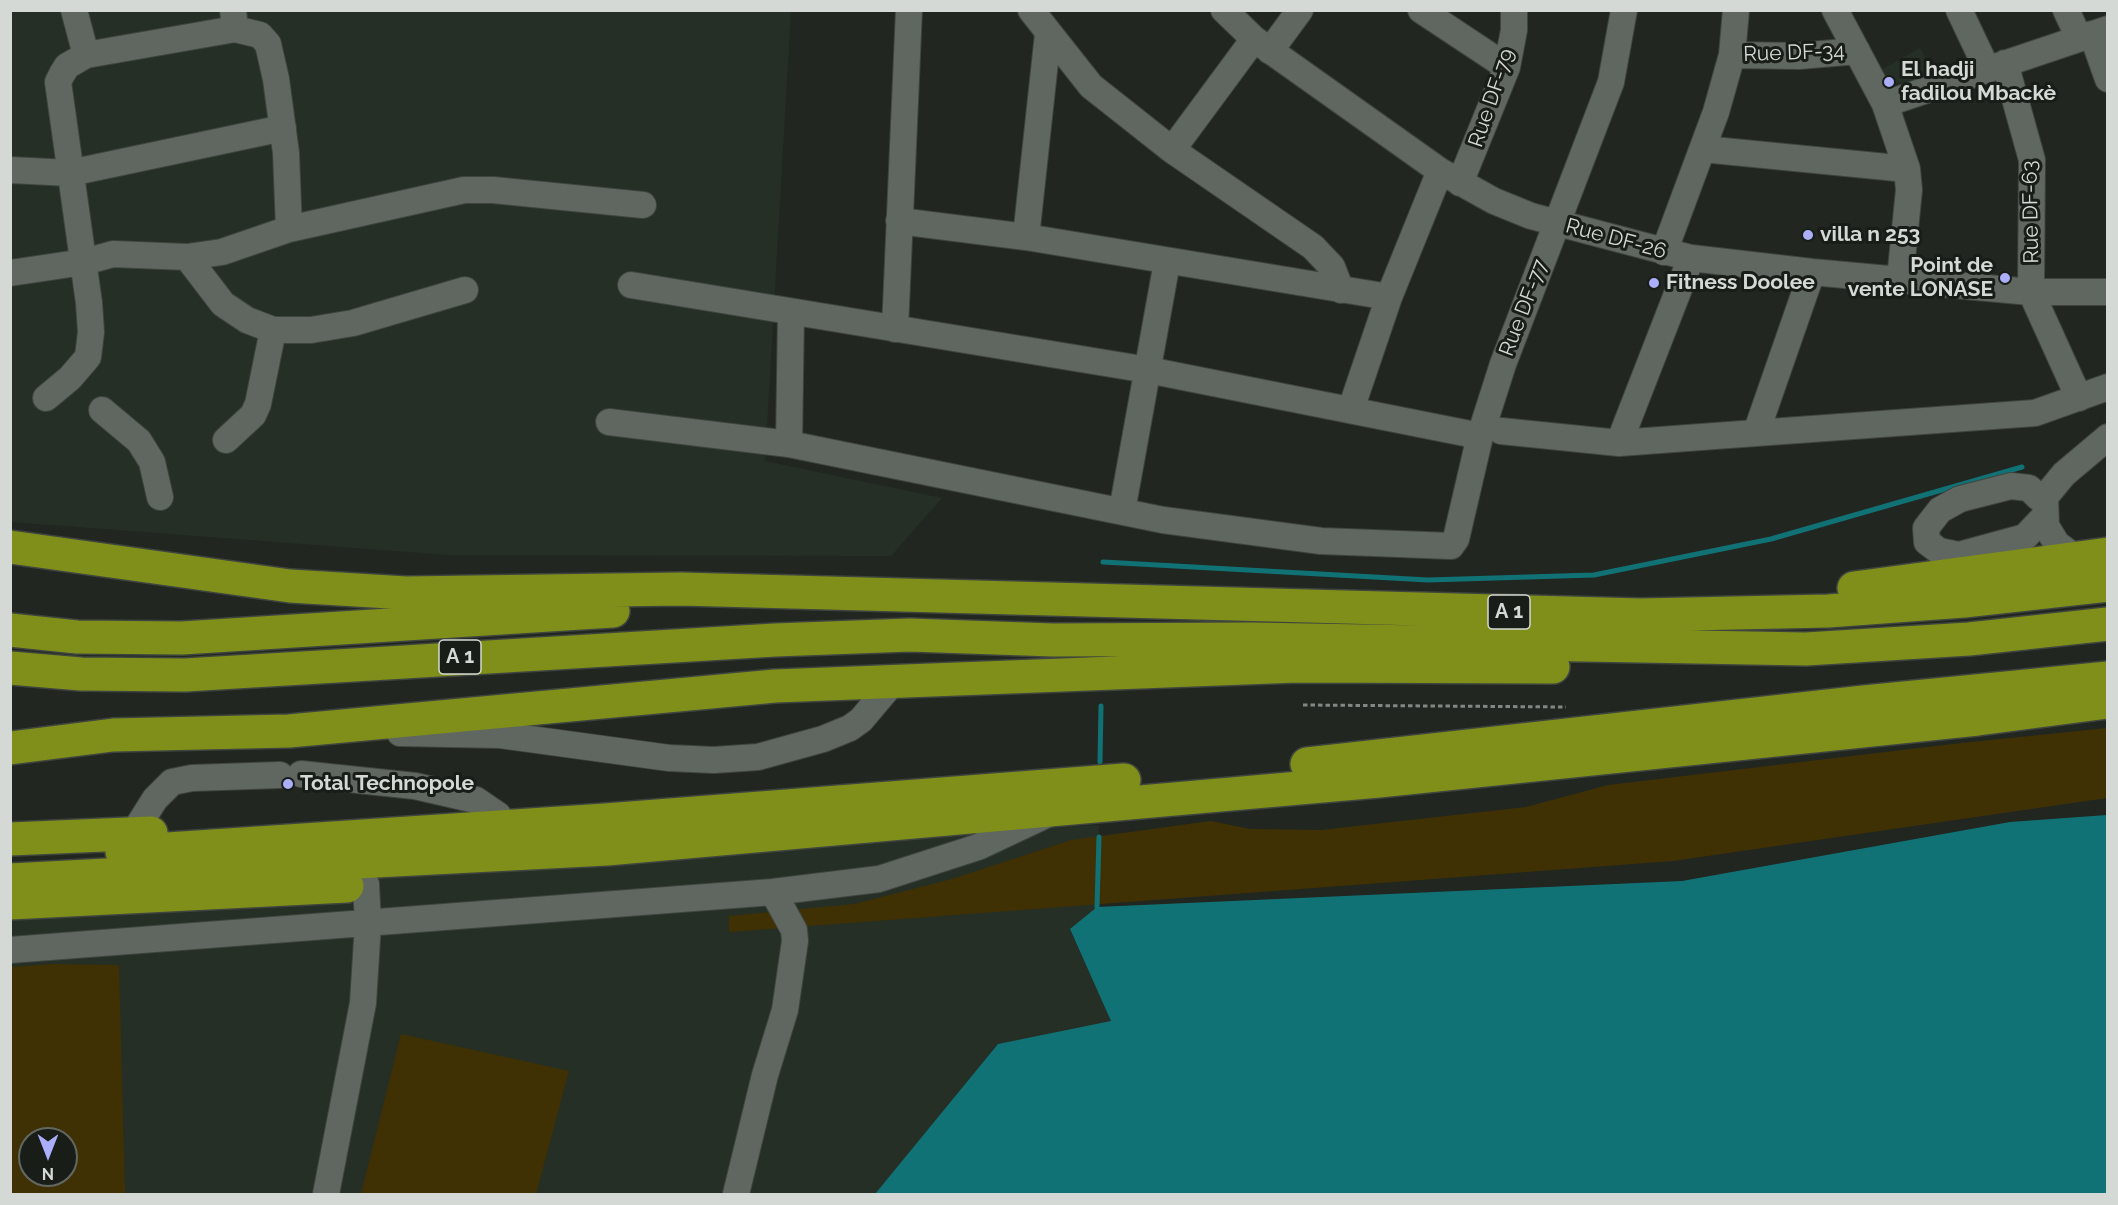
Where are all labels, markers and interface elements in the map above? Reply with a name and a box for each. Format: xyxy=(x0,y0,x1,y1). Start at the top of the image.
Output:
street label: Rue DF-34 xyxy=(1743,39,1845,67)
street label: Rue DF-79 xyxy=(1463,46,1521,150)
place label: El hadji fadilou Mbackè xyxy=(1901,57,2056,107)
marker: El hadji fadilou Mbackè xyxy=(1882,75,1896,89)
street label: Rue DF-63 xyxy=(2017,160,2045,264)
street label: Rue DF-26 xyxy=(1563,213,1669,265)
place label: villa n 253 xyxy=(1820,222,1920,248)
marker: villa n 253 xyxy=(1801,228,1815,242)
place label: Point de vente LONASE xyxy=(1848,253,1993,303)
street label: Rue DF-77 xyxy=(1494,256,1554,360)
place label: Fitness Doolee xyxy=(1666,270,1815,296)
marker: Point de vente LONASE xyxy=(1998,271,2012,285)
marker: Fitness Doolee xyxy=(1647,276,1661,290)
road number: A 1 xyxy=(1488,595,1530,629)
road number: A 1 xyxy=(439,640,481,674)
place label: Total Technopole xyxy=(300,771,474,797)
marker: Total Technopole xyxy=(281,777,295,791)
north arrow xyxy=(18,1127,78,1187)
text: N xyxy=(42,1164,54,1183)

